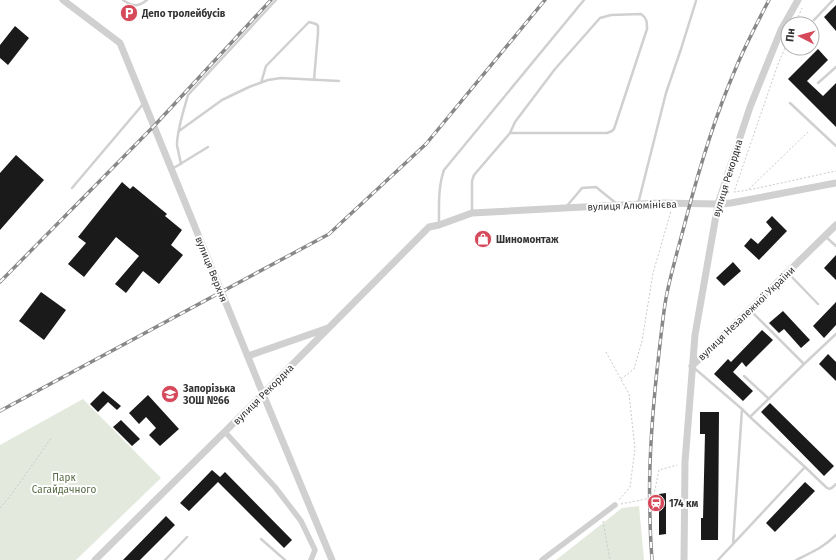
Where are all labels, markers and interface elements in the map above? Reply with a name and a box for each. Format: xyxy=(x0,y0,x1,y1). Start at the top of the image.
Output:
parking icon: Депо тролейбусів xyxy=(119,3,139,23)
place label: Депо тролейбусів xyxy=(141,8,226,20)
north arrow xyxy=(780,16,820,56)
text: Пн xyxy=(783,27,798,43)
street label: вулиця Рекордна xyxy=(710,138,746,219)
street label: вулиця Алюмінієва xyxy=(587,197,677,214)
shop icon: Шиномонтаж xyxy=(473,229,493,249)
place label: Шиномонтаж xyxy=(496,234,559,246)
street label: вулиця Верхня xyxy=(192,235,230,304)
street label: вулиця Незалежної України xyxy=(695,263,798,363)
street label: вулиця Рекордна xyxy=(231,362,297,428)
place label: Запорізька ЗОШ №66 xyxy=(182,383,236,407)
school or university icon: Запорізька ЗОШ №66 xyxy=(160,384,180,404)
park label: Парк Сагайдачного xyxy=(32,472,96,496)
station icon: 174 км xyxy=(646,493,666,513)
place label: 174 км xyxy=(669,498,698,510)

